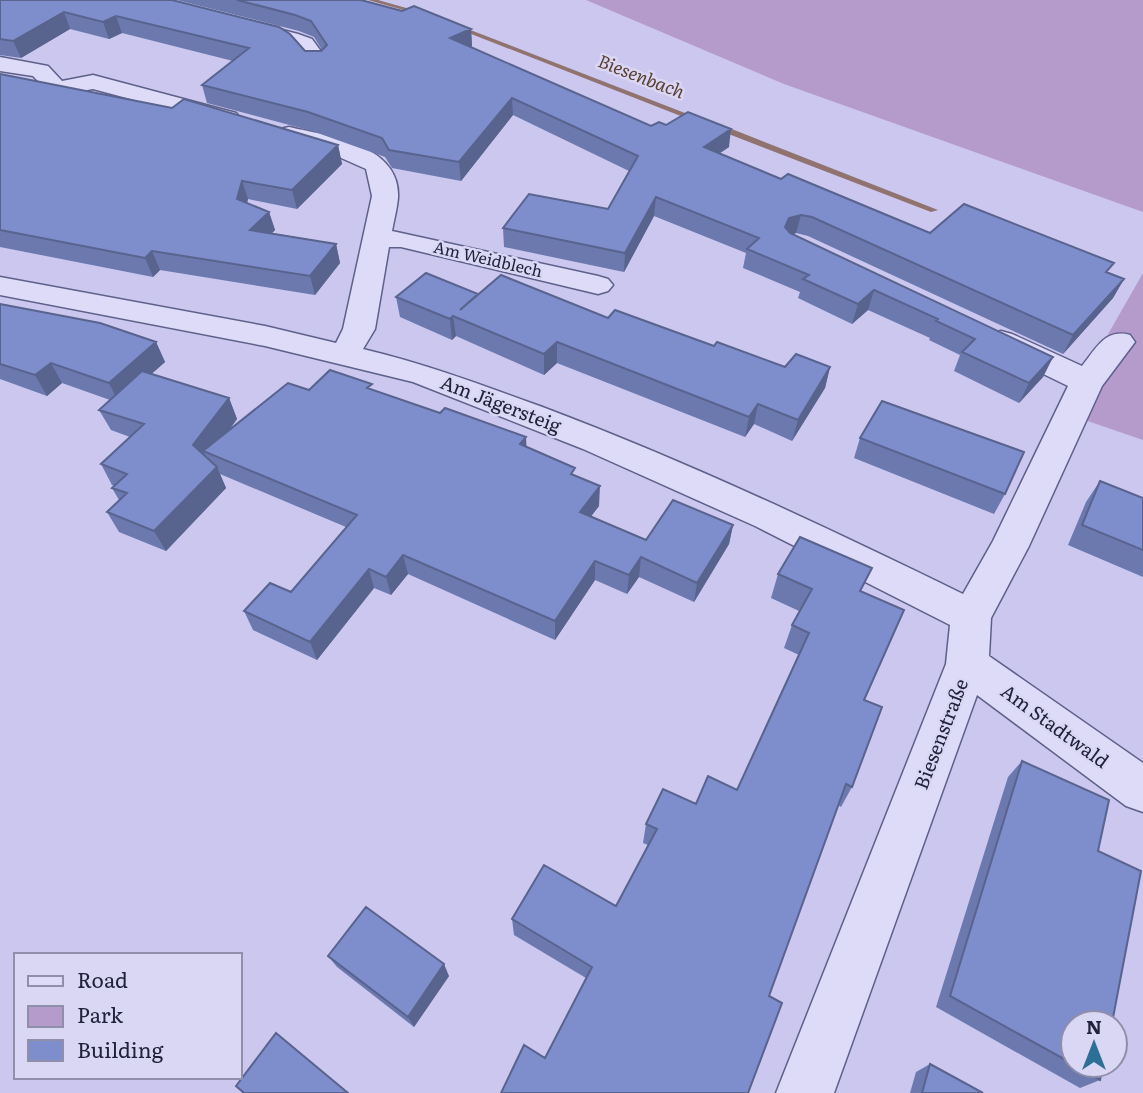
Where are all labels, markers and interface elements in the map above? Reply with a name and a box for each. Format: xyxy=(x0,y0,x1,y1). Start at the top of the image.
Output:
water label: Biesenbach xyxy=(594,47,689,105)
street label: Am Weidblech xyxy=(431,234,545,282)
street label: Am Jägersteig xyxy=(437,367,566,439)
street label: Biesenstraße xyxy=(906,674,974,793)
street label: Am Stadtwald xyxy=(996,676,1116,774)
legend xyxy=(14,953,242,1079)
text: Road xyxy=(77,963,128,994)
text: Park xyxy=(77,998,123,1029)
north arrow xyxy=(1059,1009,1129,1079)
text: N xyxy=(1086,1012,1102,1040)
text: Building xyxy=(77,1033,164,1064)

